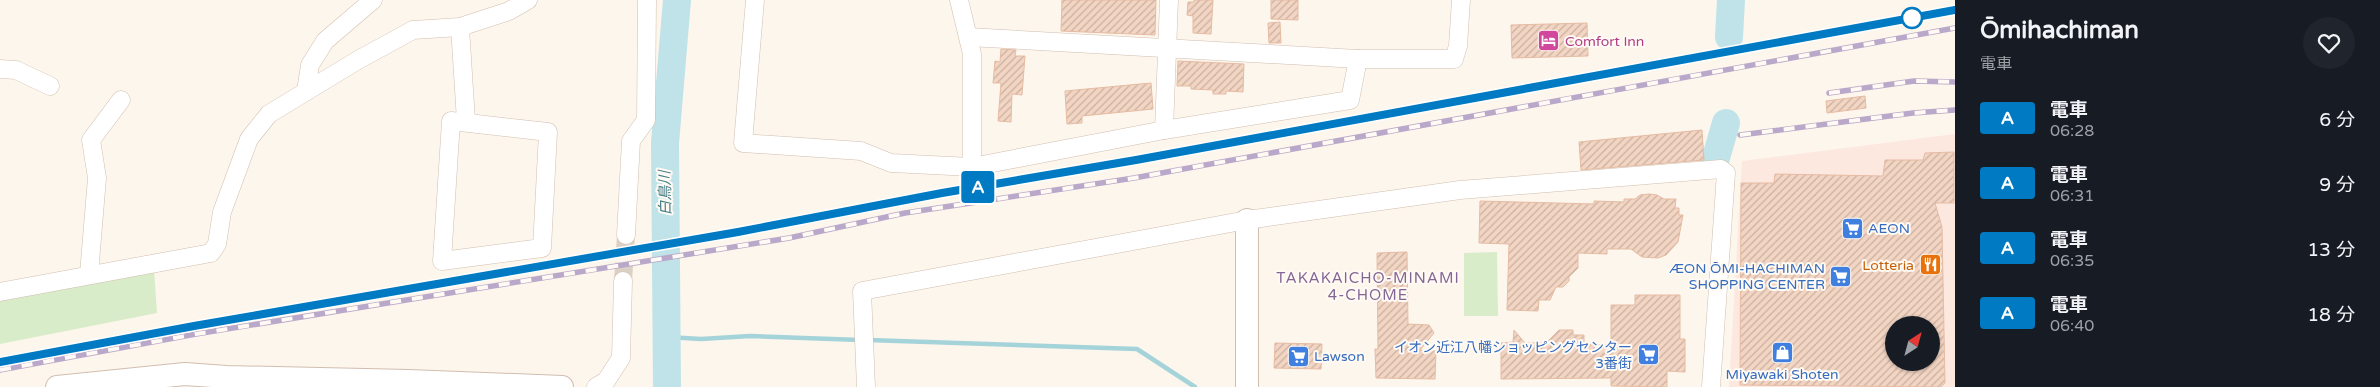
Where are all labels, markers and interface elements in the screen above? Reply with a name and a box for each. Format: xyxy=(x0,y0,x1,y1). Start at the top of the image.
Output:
unlabelled marker xyxy=(1901,7,1923,29)
text: Ōmihachiman xyxy=(1980,16,2139,45)
button: heart xyxy=(2303,17,2355,69)
hotel icon: Comfort Inn xyxy=(1537,29,1561,53)
place label: Comfort Inn xyxy=(1565,33,1644,50)
text: 電車 xyxy=(1980,54,2012,74)
text: 電車 xyxy=(2050,99,2088,121)
text: A xyxy=(2001,107,2014,129)
text: 6 分 xyxy=(2319,109,2355,131)
text: 06:28 xyxy=(2050,121,2094,141)
text: 電車 xyxy=(2050,164,2088,186)
water label: 白鳥川 xyxy=(656,168,674,216)
line badge: A xyxy=(962,171,994,203)
text: A xyxy=(2001,172,2014,194)
text: 9 分 xyxy=(2319,174,2355,196)
text: A xyxy=(971,176,985,198)
text: 06:31 xyxy=(2050,186,2094,206)
supermarket icon: AEON xyxy=(1840,216,1864,240)
place label: AEON xyxy=(1868,220,1910,237)
text: 電車 xyxy=(2050,229,2088,251)
text: A xyxy=(2001,237,2014,259)
text: 13 分 xyxy=(2307,239,2355,261)
text: 06:35 xyxy=(2050,251,2094,271)
restaurant icon: Lotteria xyxy=(1918,253,1942,277)
place label: Lotteria xyxy=(1862,257,1914,274)
place label: ÆON ŌMI-HACHIMAN SHOPPING CENTER xyxy=(1669,260,1825,293)
supermarket icon: ÆON ŌMI-HACHIMAN SHOPPING CENTER xyxy=(1829,264,1853,288)
district label: TAKAKAICHO-MINAMI 4-CHOME xyxy=(1276,269,1460,304)
text: 電車 xyxy=(2050,294,2088,316)
text: A xyxy=(2001,302,2014,324)
text: 18 分 xyxy=(2307,304,2355,326)
north arrow xyxy=(1885,316,1940,371)
map controls xyxy=(1885,316,1940,371)
text: 06:40 xyxy=(2050,316,2094,336)
place label: イオン近江八幡ショッピングセンター 3番街 xyxy=(1394,339,1632,372)
shop icon: Miyawaki Shoten xyxy=(1770,340,1794,364)
supermarket icon: イオン近江八幡ショッピングセンター 3番街 xyxy=(1636,343,1660,367)
supermarket icon: Lawson xyxy=(1286,344,1310,368)
place label: Lawson xyxy=(1314,348,1365,365)
place label: Miyawaki Shoten xyxy=(1726,366,1838,383)

